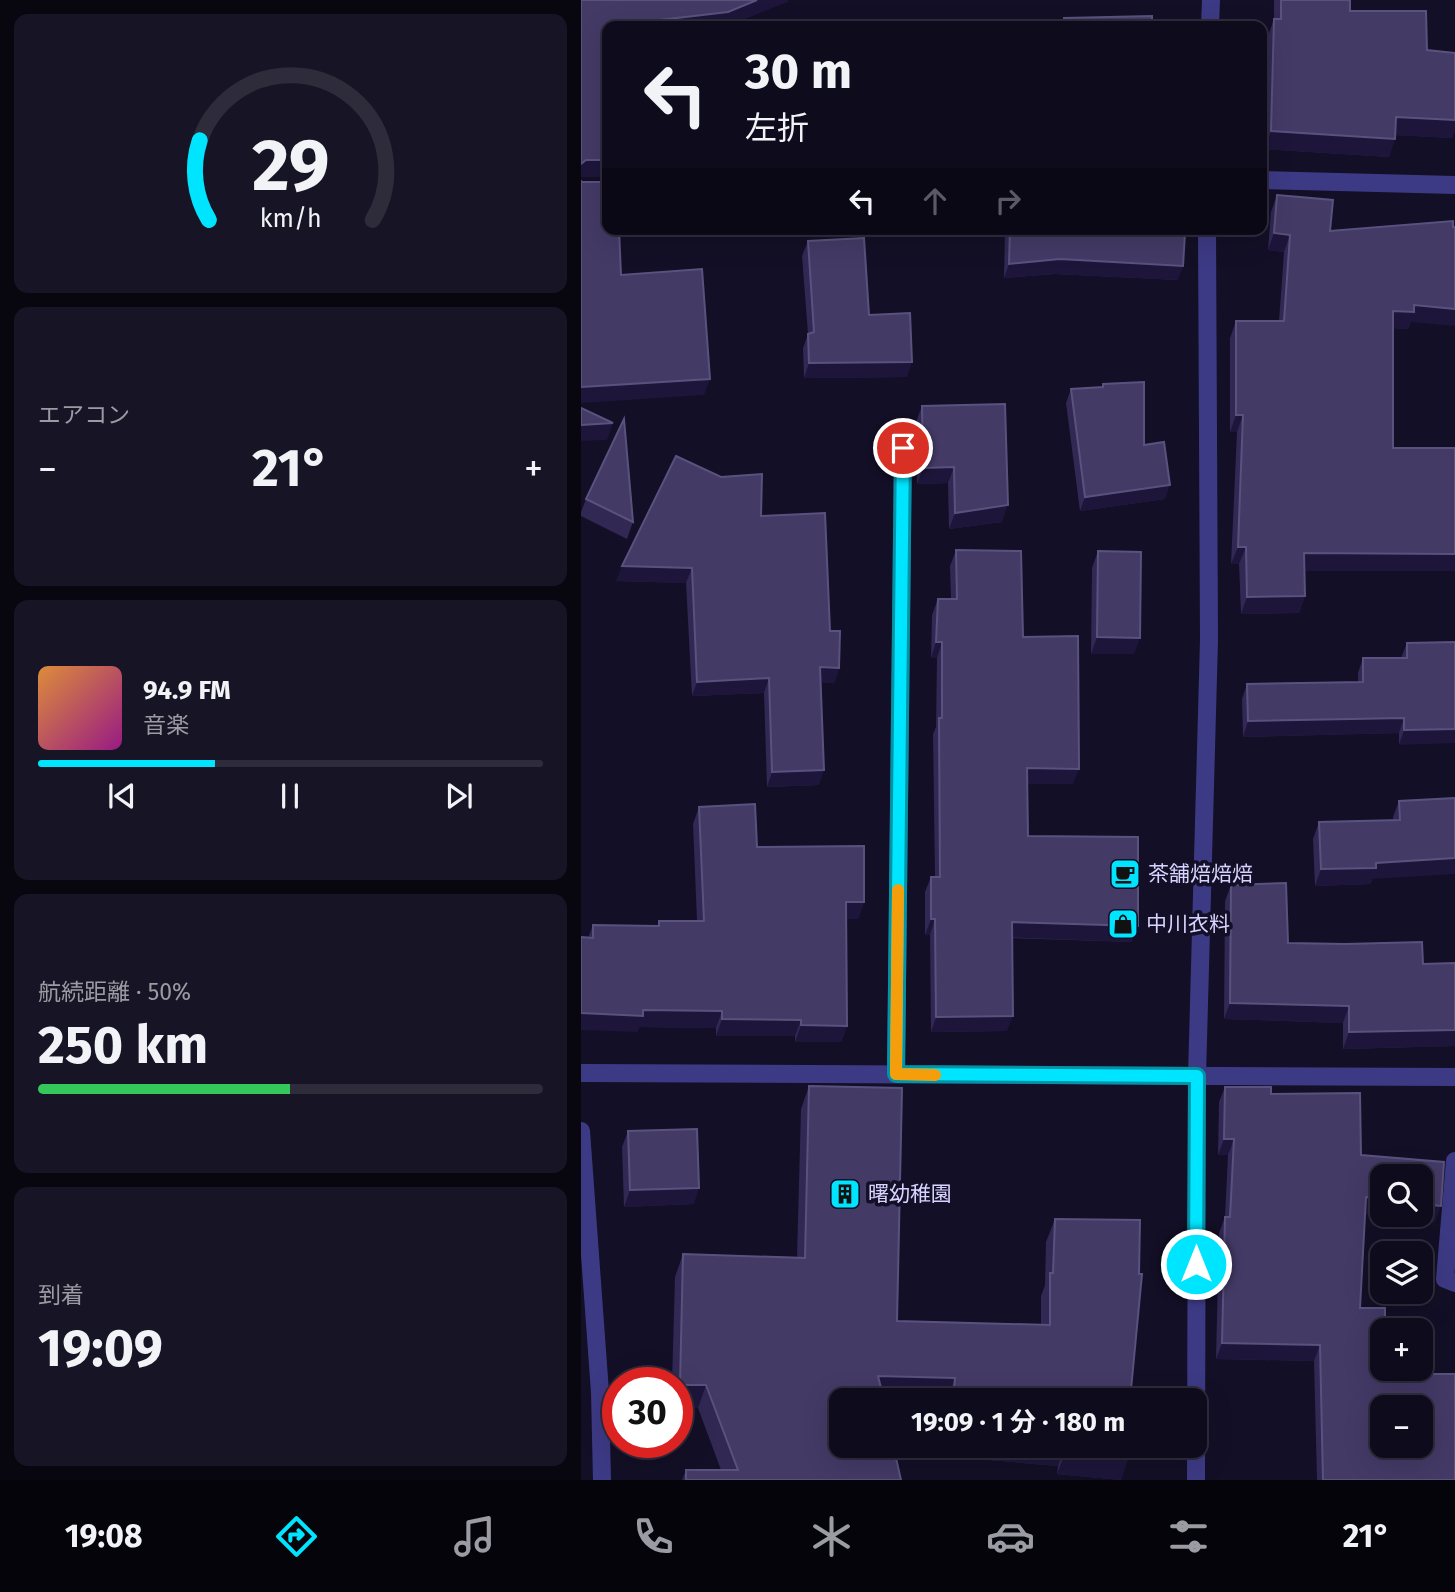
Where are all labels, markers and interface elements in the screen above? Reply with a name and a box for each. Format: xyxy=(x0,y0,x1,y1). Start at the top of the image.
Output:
text: 30 m xyxy=(745,42,852,101)
icon: left xyxy=(630,49,721,140)
text: 左折 xyxy=(745,109,809,147)
text: 29 xyxy=(252,122,329,209)
icon: left xyxy=(843,182,881,220)
icon: ahead xyxy=(916,182,954,220)
icon: right xyxy=(989,182,1027,220)
text: km/h xyxy=(260,203,321,233)
text: エアコン xyxy=(38,401,130,429)
pin xyxy=(873,418,933,478)
icon: arrive xyxy=(884,429,922,467)
text: 21° xyxy=(252,437,329,500)
text: − xyxy=(38,446,57,492)
text: + xyxy=(524,446,543,492)
text: 94.9 FM xyxy=(143,675,231,706)
text: 音楽 xyxy=(143,711,189,739)
icon: previous xyxy=(103,777,141,815)
icon: pause xyxy=(271,777,309,815)
icon: next xyxy=(440,777,478,815)
cafe icon: 茶舗焙焙焙 xyxy=(1108,857,1142,891)
place label: 茶舗焙焙焙 xyxy=(1148,861,1253,887)
shop icon: 中川衣料 xyxy=(1106,907,1140,941)
place label: 中川衣料 xyxy=(1146,911,1230,937)
text: 航続距離 · 50% xyxy=(38,978,191,1006)
text: 250 km xyxy=(38,1014,208,1077)
map controls xyxy=(1370,1164,1433,1458)
button: search xyxy=(1370,1164,1433,1227)
building icon: 曙幼稚園 xyxy=(828,1177,862,1211)
place label: 曙幼稚園 xyxy=(868,1181,952,1207)
position arrow xyxy=(1159,1227,1233,1301)
button: layers xyxy=(1370,1241,1433,1304)
text: 到着 xyxy=(38,1281,84,1309)
text: 19:09 xyxy=(38,1317,163,1380)
button: + xyxy=(1370,1318,1433,1381)
speed limit sign: 30 xyxy=(602,1367,693,1458)
button: − xyxy=(1370,1395,1433,1458)
text: 19:09 · 1 分 · 180 m xyxy=(911,1407,1125,1438)
icon: directions xyxy=(272,1512,321,1561)
icon: music xyxy=(450,1512,499,1561)
icon: phone xyxy=(629,1512,678,1561)
icon: climate xyxy=(807,1512,856,1561)
icon: car xyxy=(986,1512,1035,1561)
icon: filters xyxy=(1164,1512,1213,1561)
text: 19:08 xyxy=(65,1517,143,1555)
text: 21° xyxy=(1343,1517,1390,1555)

